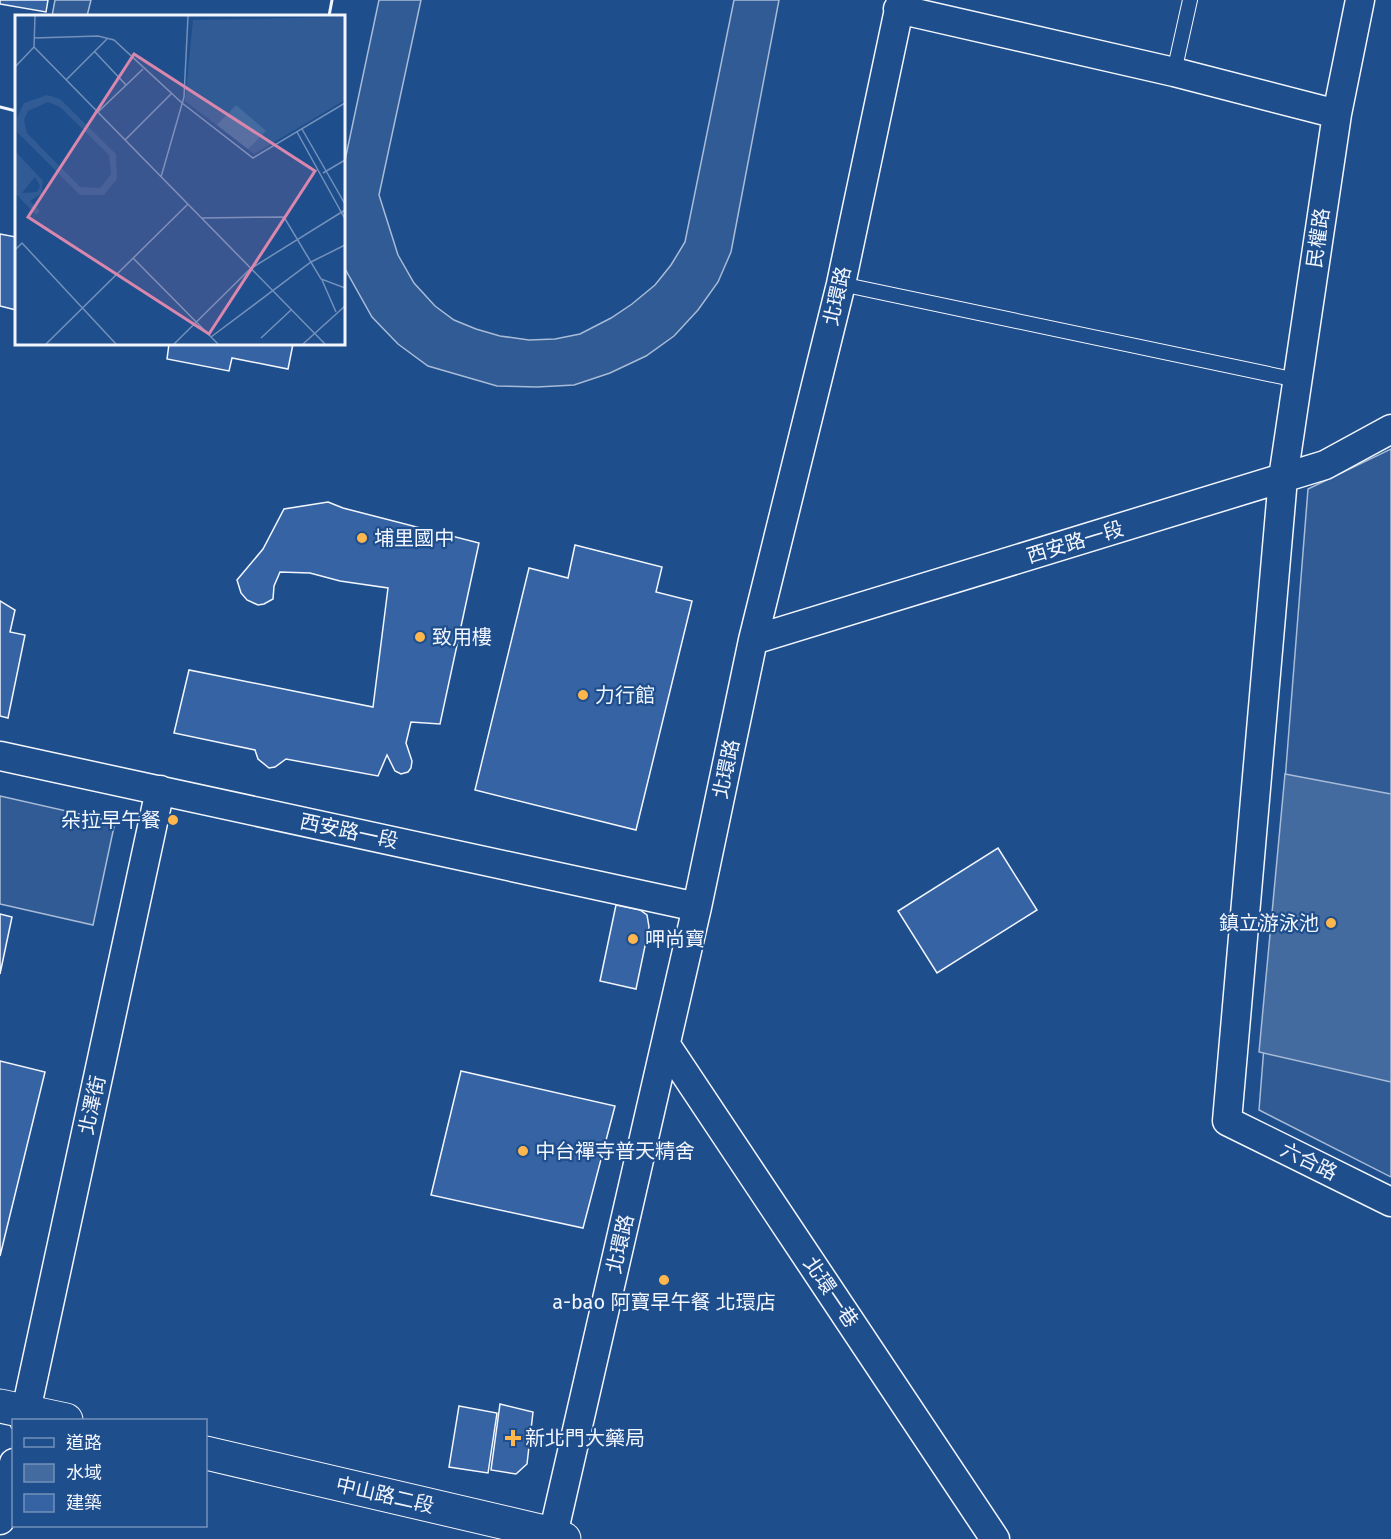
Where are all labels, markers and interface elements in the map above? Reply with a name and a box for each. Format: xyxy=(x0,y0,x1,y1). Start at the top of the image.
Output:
inset map xyxy=(15,15,345,345)
street label: 民權路 xyxy=(1302,207,1334,269)
street label: 北環路 xyxy=(819,264,855,328)
street label: 西安路一段 xyxy=(1024,516,1126,568)
place label: 埔里國中 xyxy=(374,526,454,550)
marker: 埔里國中 xyxy=(355,531,369,545)
place label: 致用樓 xyxy=(432,625,492,649)
marker: 致用樓 xyxy=(413,630,427,644)
place label: 力行館 xyxy=(595,683,655,707)
marker: 力行館 xyxy=(576,688,590,702)
street label: 北環路 xyxy=(708,737,744,801)
place label: 朵拉早午餐 xyxy=(61,808,161,832)
street label: 西安路一段 xyxy=(298,809,400,853)
marker: 朵拉早午餐 xyxy=(166,813,180,827)
place label: 鎮立游泳池 xyxy=(1219,911,1319,935)
marker: 鎮立游泳池 xyxy=(1324,916,1338,930)
place label: 呷尚寶 xyxy=(645,927,705,951)
marker: 呷尚寶 xyxy=(626,932,640,946)
street label: 北澤街 xyxy=(74,1073,110,1137)
street label: 六合路 xyxy=(1277,1137,1341,1185)
place label: 中台禪寺普天精舍 xyxy=(535,1139,695,1163)
marker: 中台禪寺普天精舍 xyxy=(516,1144,530,1158)
street label: 北環路 xyxy=(602,1212,638,1276)
street label: 北環一巷 xyxy=(799,1252,863,1332)
marker: a-bao 阿寶早午餐 北環店 xyxy=(657,1273,671,1287)
place label: a-bao 阿寶早午餐 北環店 xyxy=(552,1290,776,1314)
legend xyxy=(12,1419,207,1527)
place label: 新北門大藥局 xyxy=(525,1426,645,1450)
marker: 新北門大藥局 xyxy=(506,1431,520,1445)
text: 道路 xyxy=(66,1432,102,1454)
text: 水域 xyxy=(66,1462,102,1484)
street label: 中山路二段 xyxy=(334,1472,436,1518)
text: 建築 xyxy=(66,1492,102,1514)

